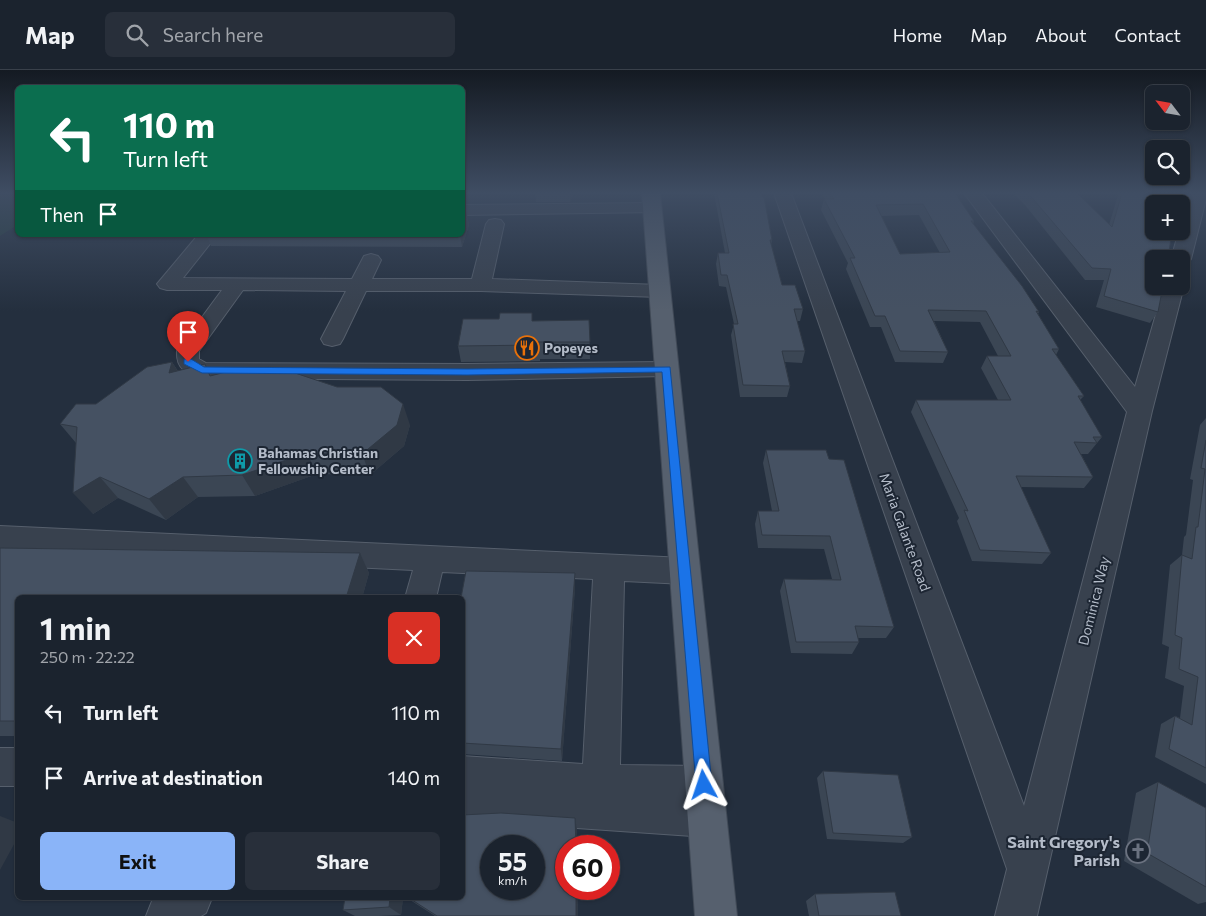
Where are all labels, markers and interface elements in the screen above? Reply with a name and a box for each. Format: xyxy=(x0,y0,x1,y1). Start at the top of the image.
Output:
search box xyxy=(105,12,455,57)
text: Map xyxy=(25,20,75,49)
icon: search xyxy=(123,21,151,49)
text: Search here xyxy=(163,23,263,46)
text: Home xyxy=(893,24,942,46)
text: Map xyxy=(970,24,1007,46)
text: About xyxy=(1035,24,1087,46)
text: Contact xyxy=(1115,24,1181,46)
north arrow xyxy=(1145,85,1190,130)
map controls xyxy=(1145,85,1190,295)
text: 110 m xyxy=(123,102,215,145)
icon: left xyxy=(40,105,105,170)
button: search xyxy=(1145,140,1190,185)
text: Turn left xyxy=(123,145,208,172)
button: + xyxy=(1145,195,1190,240)
icon: arrive xyxy=(94,200,122,228)
text: Then xyxy=(40,203,84,226)
button: − xyxy=(1145,250,1190,295)
pin xyxy=(167,311,209,362)
icon: arrive xyxy=(174,318,202,346)
restaurant icon: Popeyes xyxy=(514,335,540,361)
place label: Popeyes xyxy=(544,339,598,356)
place label: Bahamas Christian Fellowship Center xyxy=(258,444,378,477)
building icon: Bahamas Christian Fellowship Center xyxy=(227,448,253,474)
street label: Maria Galante Road xyxy=(876,470,935,593)
street label: Dominica Way xyxy=(1074,555,1113,647)
text: 1 min xyxy=(40,609,111,646)
button: close xyxy=(388,612,440,664)
text: 250 m · 22:22 xyxy=(40,647,135,666)
icon: left xyxy=(40,699,68,727)
text: Turn left xyxy=(83,701,158,724)
text: 110 m xyxy=(391,701,440,724)
position arrow xyxy=(677,758,729,810)
icon: arrive xyxy=(40,764,68,792)
text: Arrive at destination xyxy=(83,766,263,789)
text: 140 m xyxy=(388,766,440,789)
button: Exit xyxy=(40,832,235,890)
button: Share xyxy=(245,832,440,890)
place label: Saint Gregory's Parish xyxy=(1007,832,1120,869)
speed limit sign: 60 xyxy=(555,835,620,900)
church icon: Saint Gregory's Parish xyxy=(1125,838,1151,864)
text: 55 xyxy=(498,846,527,876)
text: km/h xyxy=(498,873,527,887)

